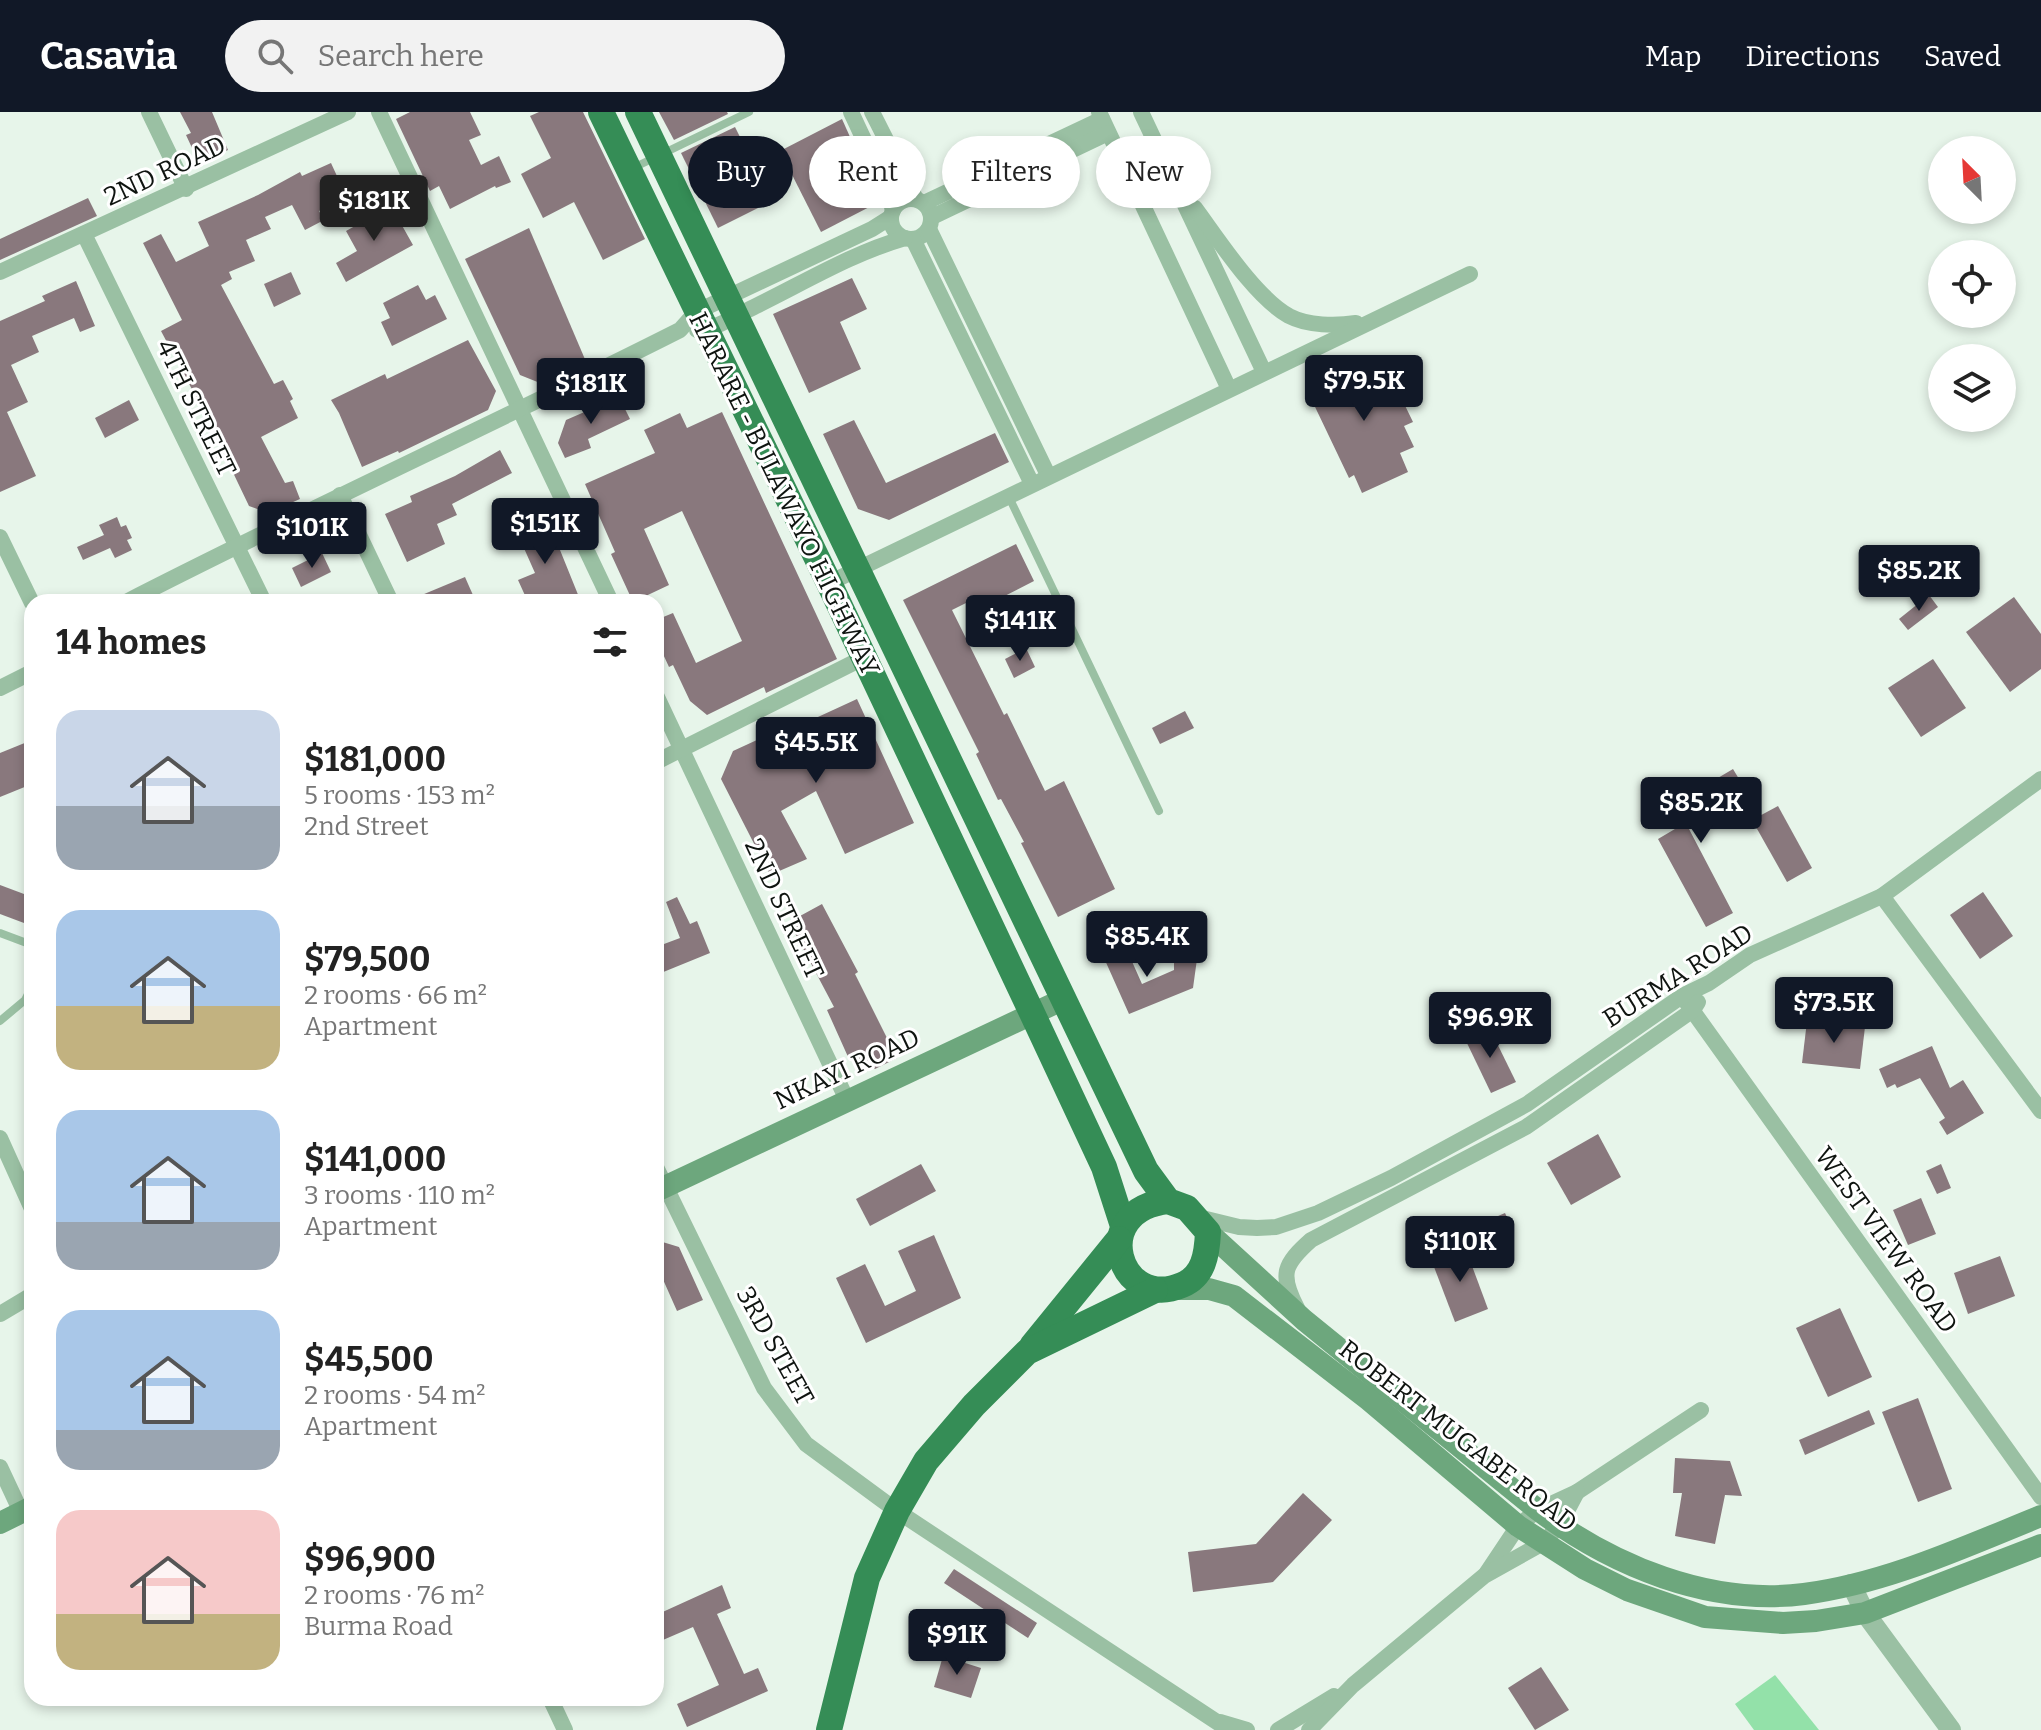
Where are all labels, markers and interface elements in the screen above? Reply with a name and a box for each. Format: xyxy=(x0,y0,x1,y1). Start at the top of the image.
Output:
search box xyxy=(225,20,785,92)
text: Casavia xyxy=(40,33,177,79)
icon: search xyxy=(253,34,297,78)
text: Search here xyxy=(317,38,484,74)
text: Map xyxy=(1645,40,1701,73)
text: Directions xyxy=(1745,40,1880,73)
text: Saved xyxy=(1924,40,2001,73)
street label: 2ND ROAD xyxy=(99,129,231,213)
chip: Buy xyxy=(688,136,793,208)
chip: Rent xyxy=(809,136,926,208)
chip: Filters xyxy=(942,136,1080,208)
chip: New xyxy=(1096,136,1211,208)
north arrow xyxy=(1928,136,2016,224)
map controls xyxy=(1928,136,2016,432)
pin: $181K xyxy=(318,175,430,243)
text: $181K xyxy=(338,185,410,216)
button: locate xyxy=(1928,240,2016,328)
street label: HARARE - BULAWAYO HIGHWAY xyxy=(682,307,886,681)
street label: 4TH STREET xyxy=(149,334,243,482)
button: layers xyxy=(1928,344,2016,432)
pin: $79.5K xyxy=(1299,355,1429,423)
pin: $181K xyxy=(535,358,647,426)
text: $79.5K xyxy=(1323,365,1405,396)
text: $181K xyxy=(555,368,627,399)
pin: $151K xyxy=(489,498,601,566)
pin: $101K xyxy=(256,502,368,570)
text: $151K xyxy=(510,508,580,539)
text: $101K xyxy=(275,512,349,543)
pin: $85.2K xyxy=(1854,545,1984,613)
text: $85.2K xyxy=(1877,555,1961,586)
pin: $141K xyxy=(964,595,1076,663)
text: $141K xyxy=(984,605,1056,636)
icon: filters xyxy=(588,620,632,664)
text: 14 homes xyxy=(56,622,207,663)
pin: $45.5K xyxy=(751,717,881,785)
text: $45.5K xyxy=(774,727,858,758)
text: $181,000 xyxy=(304,739,446,780)
icon: home xyxy=(120,742,216,838)
pin: $85.2K xyxy=(1636,777,1766,845)
text: 5 rooms · 153 m² xyxy=(304,780,495,811)
text: $85.2K xyxy=(1659,787,1743,818)
text: 2nd Street xyxy=(304,811,429,842)
street label: 2ND STREET xyxy=(738,834,830,984)
pin: $85.4K xyxy=(1082,911,1212,979)
street label: BURMA ROAD xyxy=(1597,918,1759,1034)
text: $85.4K xyxy=(1104,921,1190,952)
text: $79,500 xyxy=(304,939,431,980)
icon: home xyxy=(120,942,216,1038)
pin: $73.5K xyxy=(1769,977,1899,1045)
text: 2 rooms · 66 m² xyxy=(304,980,487,1011)
text: $73.5K xyxy=(1793,987,1875,1018)
pin: $96.9K xyxy=(1425,992,1555,1060)
text: $96.9K xyxy=(1447,1002,1533,1033)
text: Apartment xyxy=(304,1011,437,1042)
street label: NKAYI ROAD xyxy=(769,1022,925,1116)
text: $141,000 xyxy=(304,1139,446,1180)
street label: WEST VIEW ROAD xyxy=(1808,1141,1964,1339)
icon: home xyxy=(120,1142,216,1238)
text: 3 rooms · 110 m² xyxy=(304,1180,495,1211)
text: Apartment xyxy=(304,1211,437,1242)
pin: $110K xyxy=(1404,1216,1516,1284)
text: $110K xyxy=(1423,1226,1497,1257)
street label: 3RD STEET xyxy=(730,1281,820,1411)
street label: ROBERT MUGABE ROAD xyxy=(1333,1334,1583,1538)
text: $45,500 xyxy=(304,1339,434,1380)
icon: home xyxy=(120,1342,216,1438)
text: 2 rooms · 54 m² xyxy=(304,1380,486,1411)
text: Apartment xyxy=(304,1411,437,1442)
text: $96,900 xyxy=(304,1539,436,1580)
icon: home xyxy=(120,1542,216,1638)
text: 2 rooms · 76 m² xyxy=(304,1580,484,1611)
pin: $91K xyxy=(910,1609,1004,1677)
text: Burma Road xyxy=(304,1611,453,1642)
text: $91K xyxy=(926,1619,988,1650)

